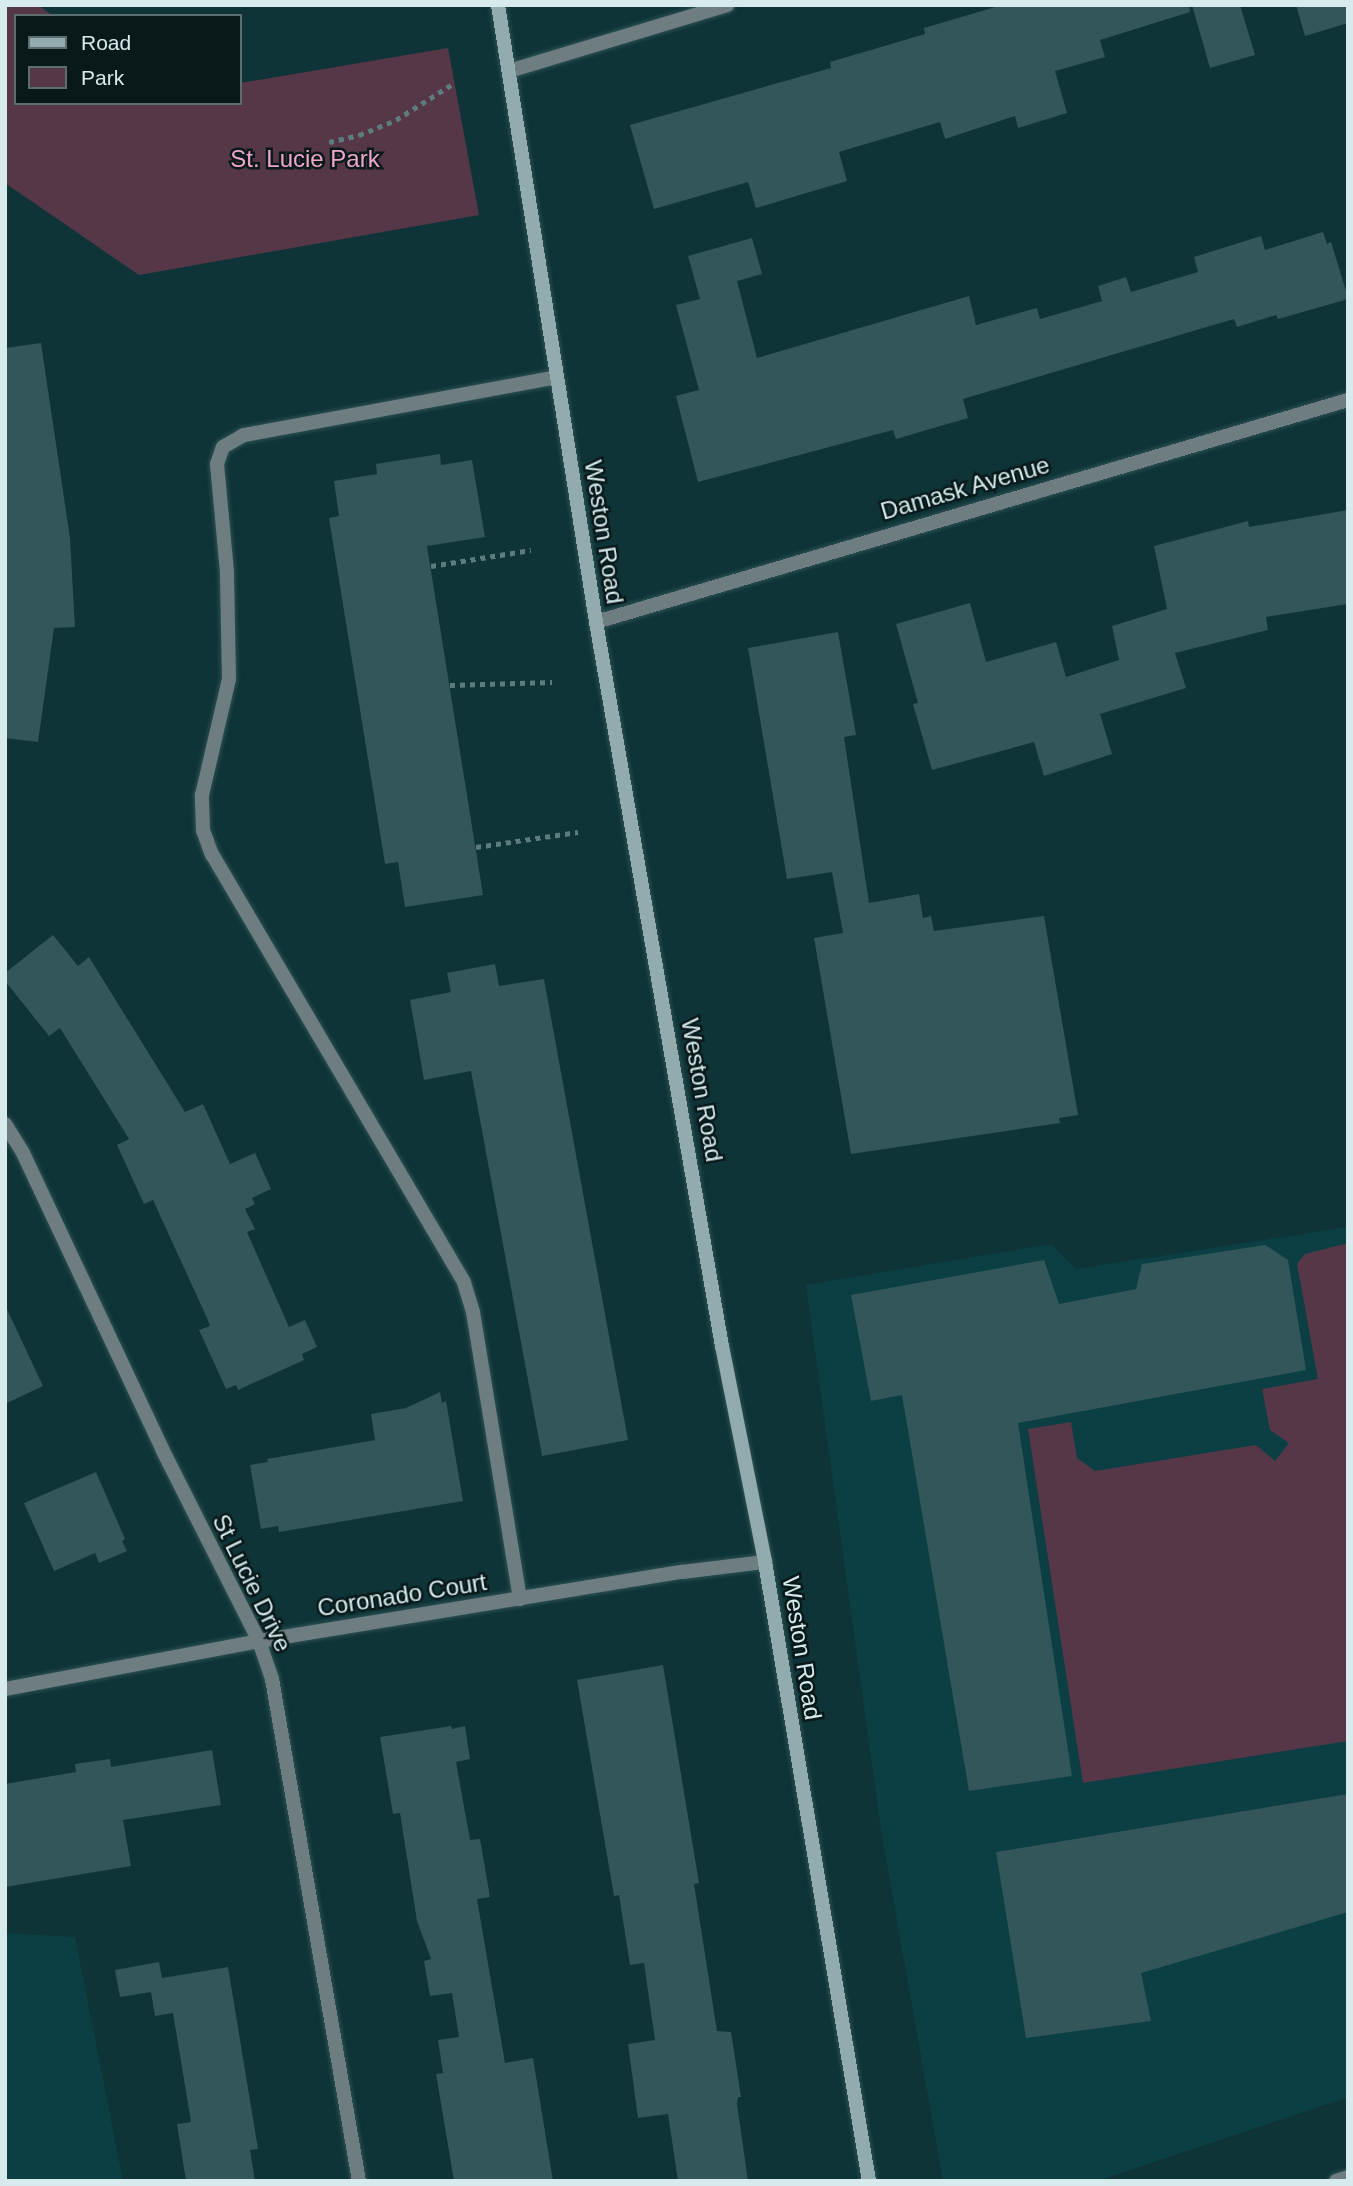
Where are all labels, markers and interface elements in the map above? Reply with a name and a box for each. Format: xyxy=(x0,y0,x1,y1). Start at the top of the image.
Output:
legend xyxy=(14,14,242,105)
text: Road xyxy=(81,31,131,54)
text: Park xyxy=(81,66,124,89)
park label: St. Lucie Park xyxy=(230,145,380,173)
street label: Damask Avenue xyxy=(877,450,1053,526)
street label: Weston Road xyxy=(578,458,630,606)
street label: Weston Road xyxy=(675,1016,729,1164)
street label: St Lucie Drive xyxy=(206,1510,298,1656)
street label: Coronado Court xyxy=(315,1567,489,1623)
street label: Weston Road xyxy=(776,1574,828,1722)

